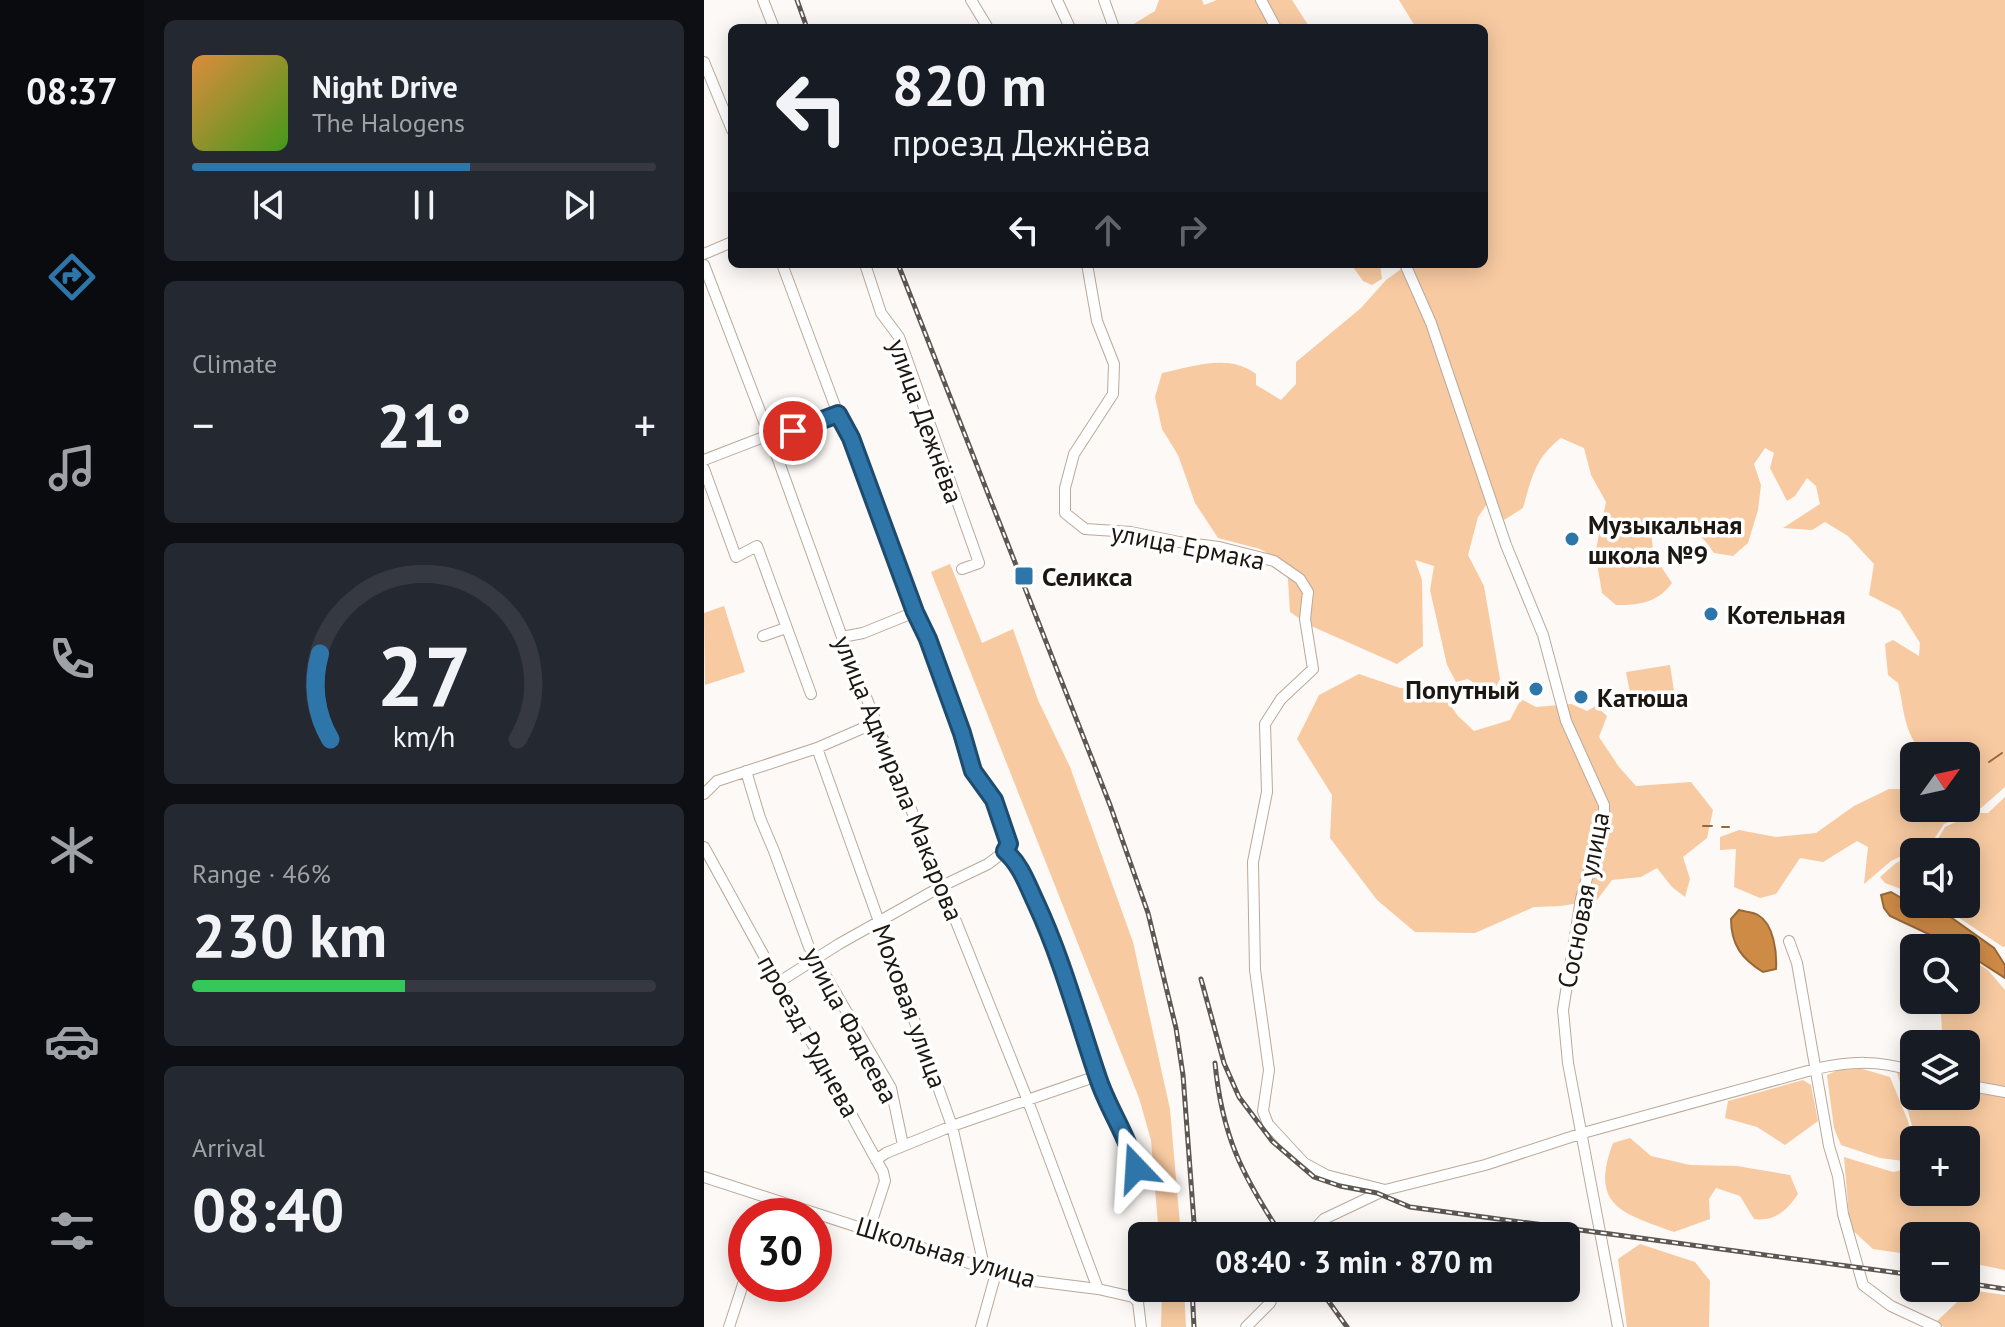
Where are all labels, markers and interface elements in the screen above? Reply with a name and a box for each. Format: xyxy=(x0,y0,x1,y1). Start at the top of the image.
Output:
text: 820 m xyxy=(892,49,1047,121)
icon: left xyxy=(760,56,864,160)
text: 08:37 xyxy=(26,67,118,114)
text: Night Drive xyxy=(312,67,458,106)
text: The Halogens xyxy=(312,106,465,139)
text: проезд Дежнёва xyxy=(892,119,1151,166)
icon: previous xyxy=(247,183,291,227)
icon: pause xyxy=(402,183,446,227)
icon: next xyxy=(557,183,601,227)
icon: left xyxy=(1002,208,1046,252)
icon: ahead xyxy=(1086,208,1130,252)
icon: right xyxy=(1170,208,1214,252)
icon: directions xyxy=(44,249,100,305)
street label: улица Дежнёва xyxy=(881,334,971,508)
text: Climate xyxy=(192,347,277,380)
text: 21° xyxy=(377,386,471,464)
text: − xyxy=(192,396,214,453)
text: + xyxy=(634,396,656,453)
pin xyxy=(759,397,827,465)
icon: arrive xyxy=(771,409,815,453)
icon: music xyxy=(44,440,100,496)
place label: Музыкальная школа №9 xyxy=(1588,508,1742,571)
street label: улица Ермака xyxy=(1108,515,1268,577)
marker: Музыкальная школа №9 xyxy=(1563,530,1581,548)
place label: Селикса xyxy=(1042,560,1133,593)
marker: Селикса xyxy=(1013,565,1035,587)
place label: Котельная xyxy=(1727,598,1846,631)
marker: Котельная xyxy=(1702,605,1720,623)
text: 27 xyxy=(377,620,471,728)
street label: улица Адмирала Макарова xyxy=(827,630,971,926)
icon: phone xyxy=(44,631,100,687)
place label: Попутный xyxy=(1405,673,1520,706)
marker: Попутный xyxy=(1527,680,1545,698)
place label: Катюша xyxy=(1597,681,1688,714)
marker: Катюша xyxy=(1572,688,1590,706)
text: km/h xyxy=(393,718,455,755)
north arrow xyxy=(1900,742,1980,822)
map controls xyxy=(1900,742,1980,1302)
street label: Сосновая улица xyxy=(1550,809,1616,991)
icon: climate xyxy=(44,822,100,878)
button: sound xyxy=(1900,838,1980,918)
text: Range · 46% xyxy=(192,857,331,890)
text: 230 km xyxy=(192,896,387,974)
street label: Моховая улица xyxy=(865,920,955,1092)
button: search xyxy=(1900,934,1980,1014)
street label: улица Фадеева xyxy=(796,941,906,1109)
street label: проезд Руднева xyxy=(751,949,867,1123)
icon: car xyxy=(44,1013,100,1069)
button: layers xyxy=(1900,1030,1980,1110)
position arrow xyxy=(1094,1126,1178,1210)
button: + xyxy=(1900,1126,1980,1206)
text: Arrival xyxy=(192,1131,265,1164)
text: 08:40 xyxy=(192,1170,344,1248)
speed limit sign: 30 xyxy=(728,1198,832,1302)
icon: filters xyxy=(44,1203,100,1259)
street label: Школьная улица xyxy=(852,1209,1040,1295)
button: − xyxy=(1900,1222,1980,1302)
text: 08:40 · 3 min · 870 m xyxy=(1215,1242,1493,1281)

